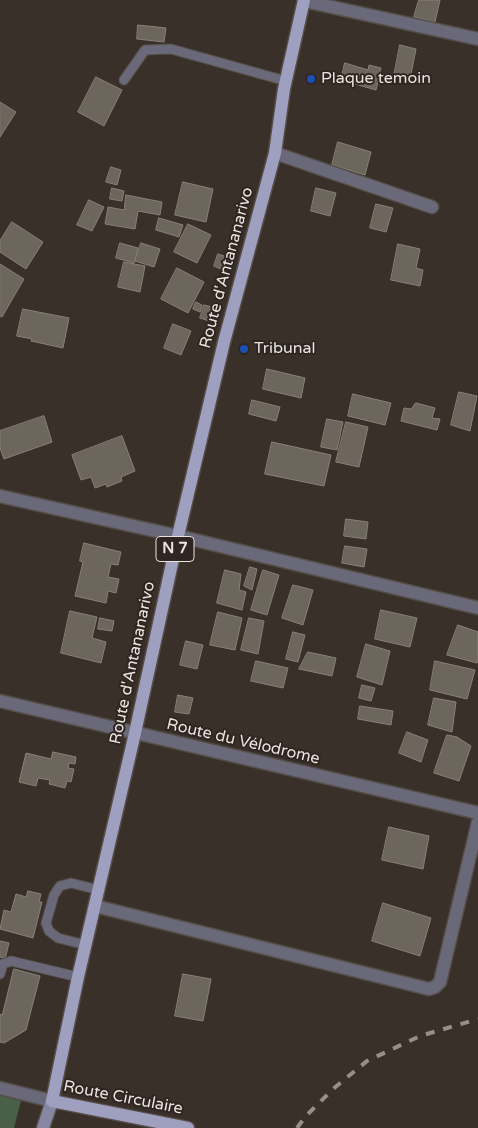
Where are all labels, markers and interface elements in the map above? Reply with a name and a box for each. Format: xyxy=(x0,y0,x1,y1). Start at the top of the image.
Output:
place label: Plaque temoin xyxy=(321,69,431,89)
marker: Plaque temoin xyxy=(305,73,317,85)
street label: Route d'Antananarivo xyxy=(196,185,258,351)
place label: Tribunal xyxy=(254,339,315,359)
marker: Tribunal xyxy=(238,343,250,355)
road number: N 7 xyxy=(156,536,194,562)
street label: Route d'Antananarivo xyxy=(106,580,160,746)
street label: Route du Vélodrome xyxy=(165,715,321,769)
street label: Route Circulaire xyxy=(62,1077,184,1119)

